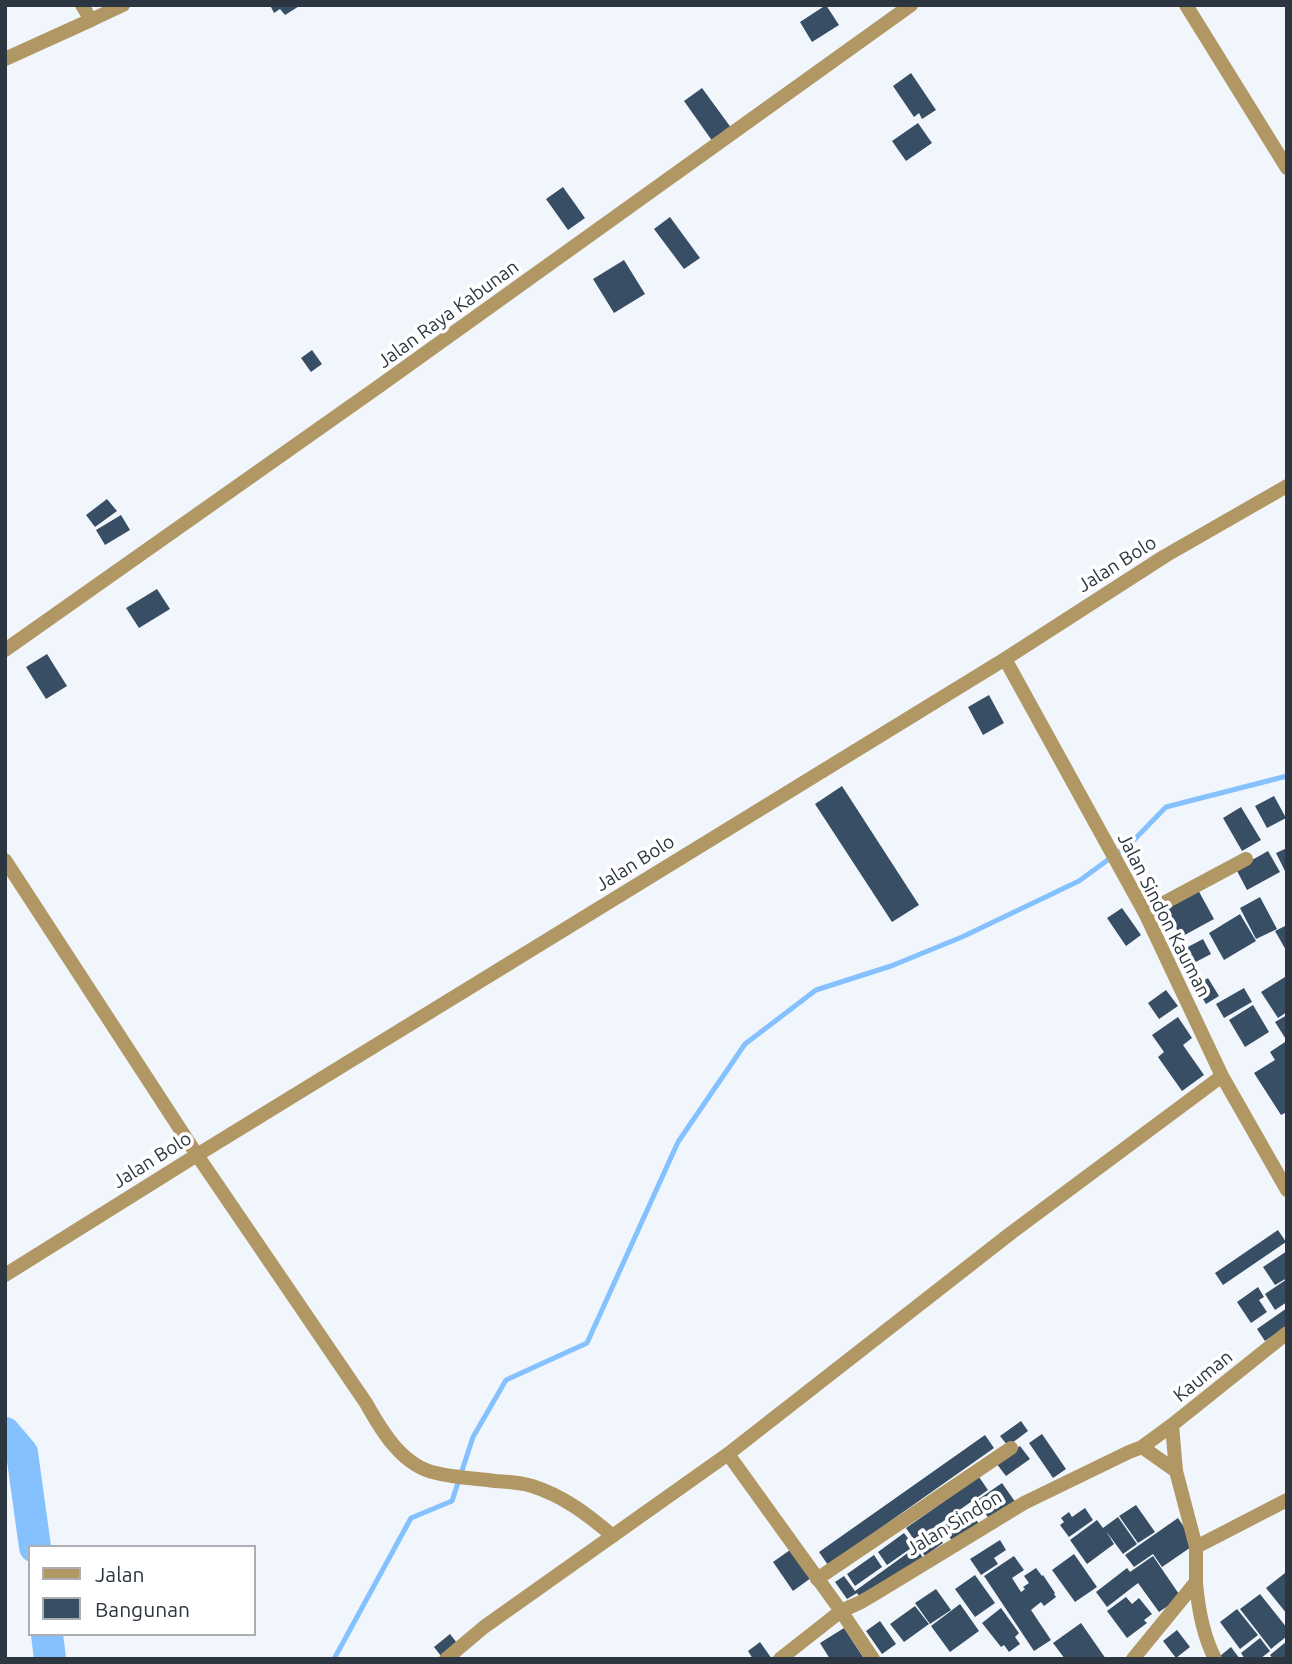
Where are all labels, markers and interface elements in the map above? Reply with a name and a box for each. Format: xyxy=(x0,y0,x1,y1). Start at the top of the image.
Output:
street label: Jalan Raya Kabunan xyxy=(373,255,523,373)
street label: Jalan Bolo xyxy=(1073,531,1161,597)
street label: Jalan Sindon Kauman xyxy=(1113,829,1215,1001)
street label: Jalan Bolo xyxy=(591,830,679,896)
street label: Jalan Bolo xyxy=(108,1127,196,1193)
street label: Kauman xyxy=(1169,1345,1237,1407)
street label: Jalan Sindon xyxy=(902,1486,1006,1560)
legend xyxy=(28,1545,256,1636)
text: Jalan xyxy=(95,1562,144,1586)
text: Bangunan xyxy=(95,1597,190,1621)

